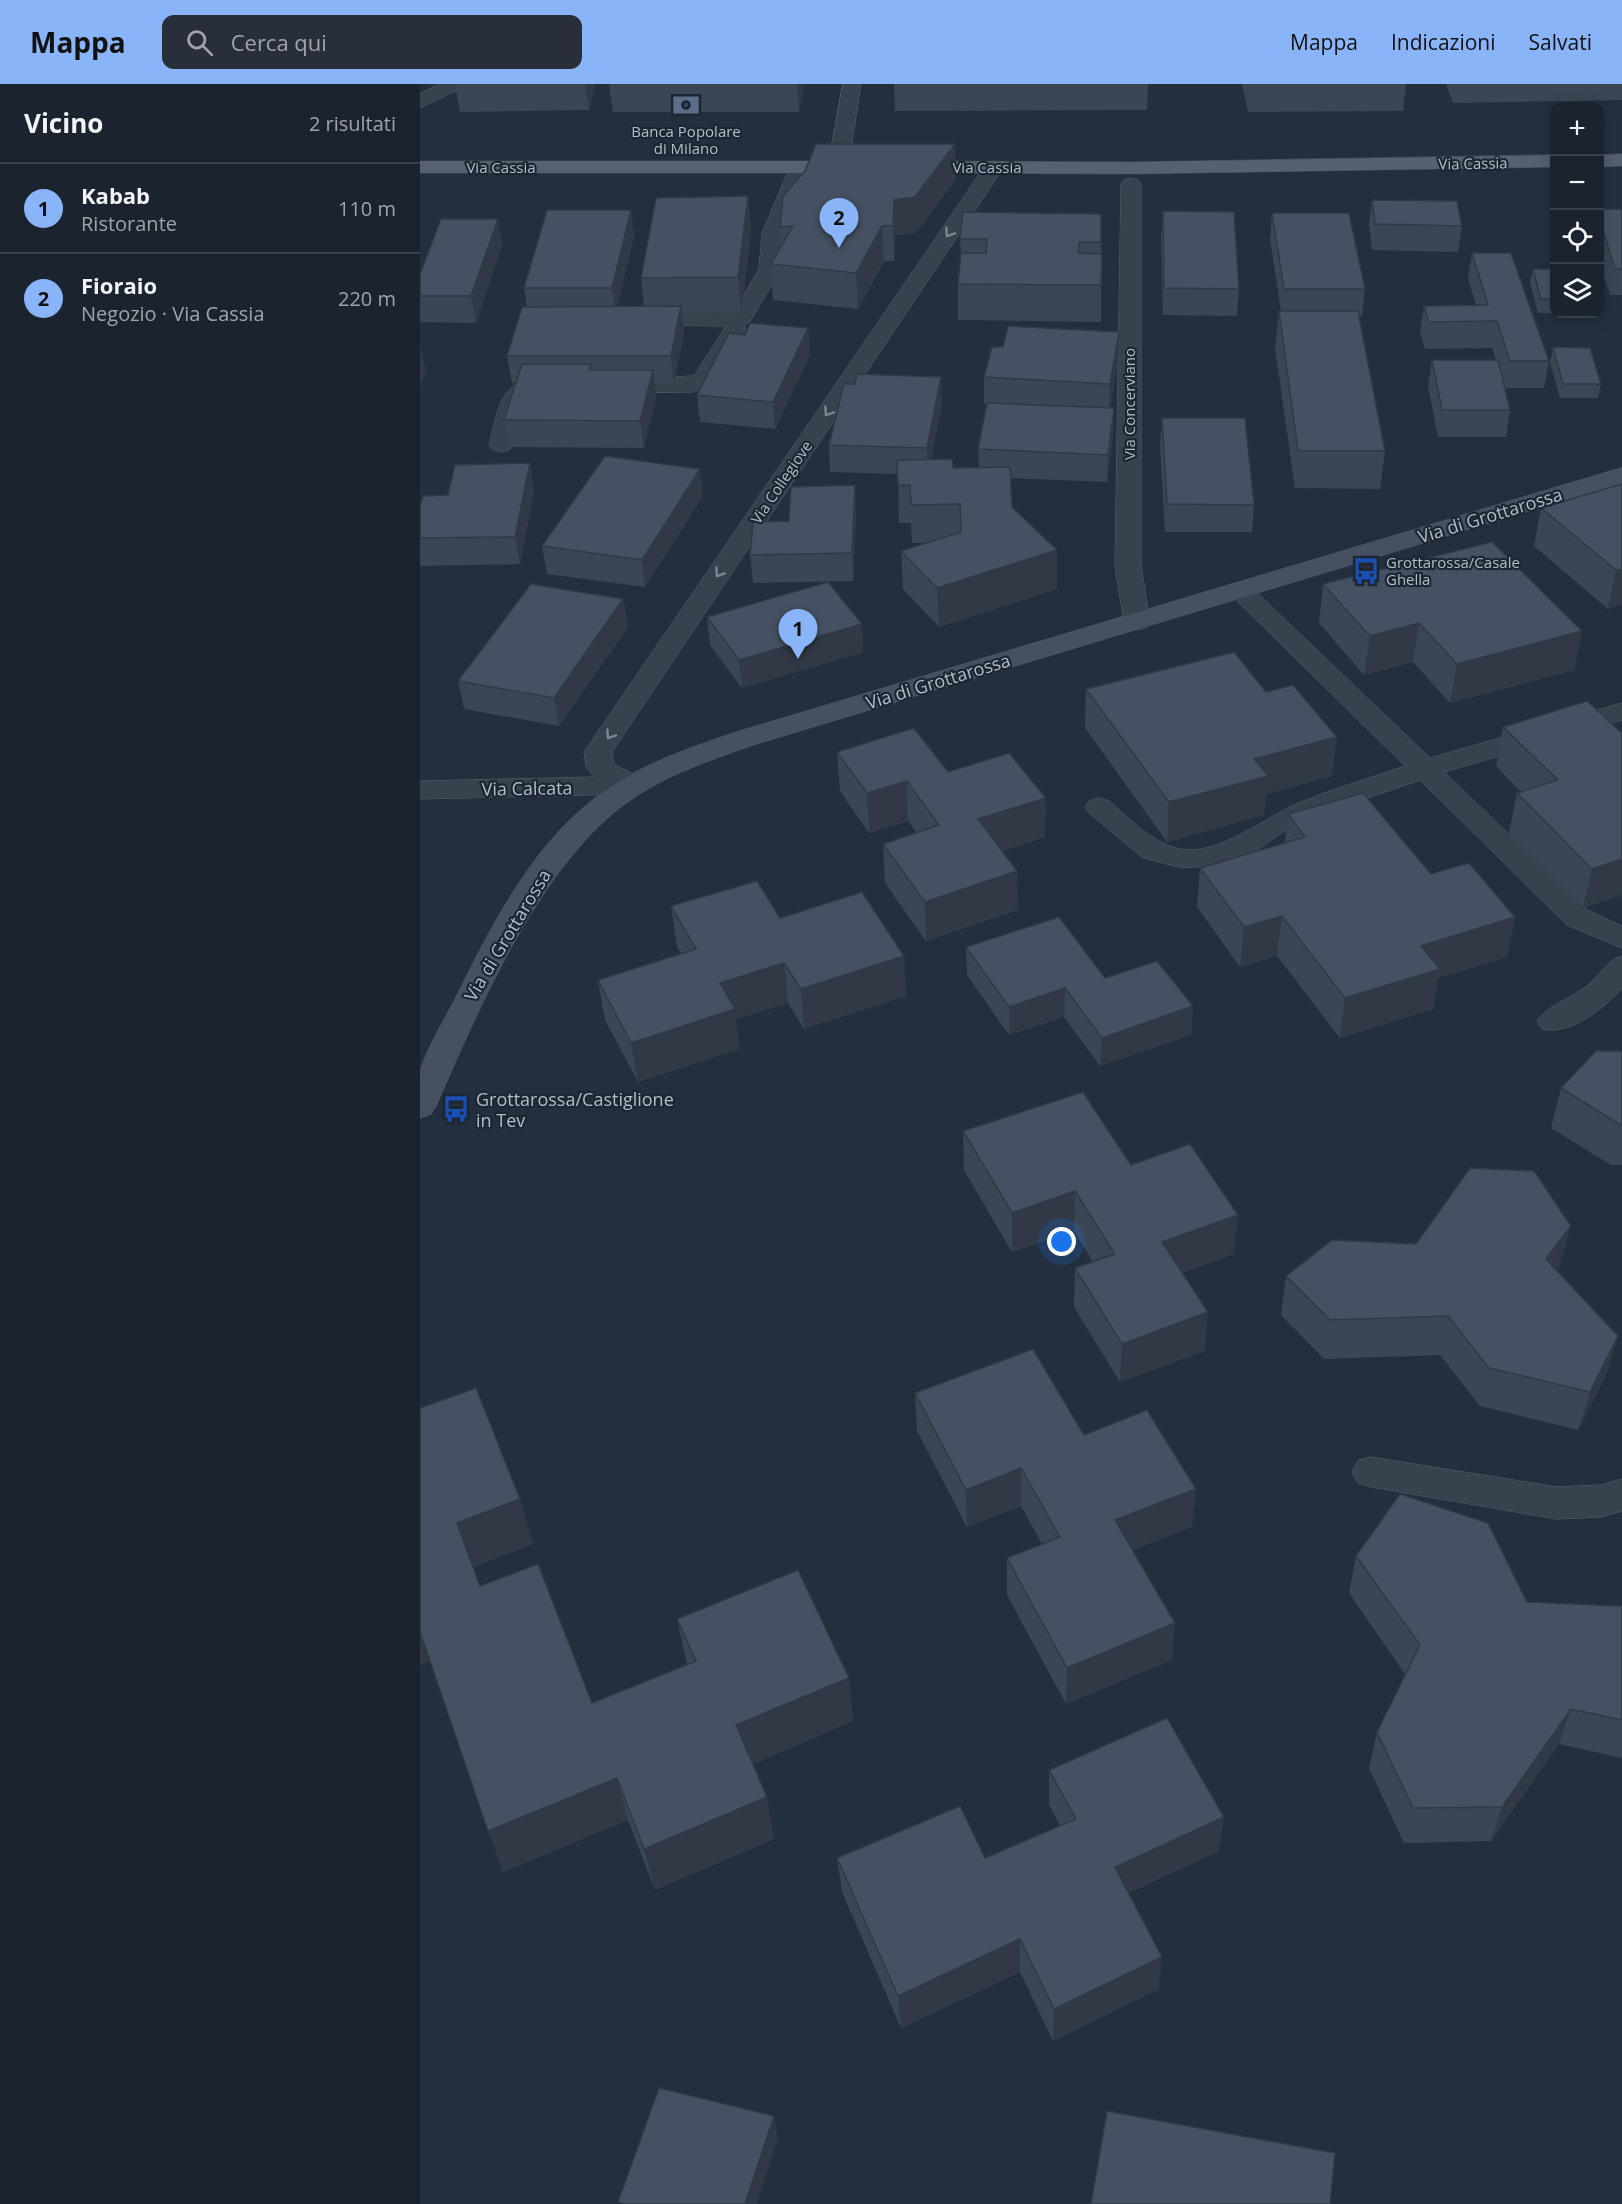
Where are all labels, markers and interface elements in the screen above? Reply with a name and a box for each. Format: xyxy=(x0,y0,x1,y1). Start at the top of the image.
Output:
search box xyxy=(162,15,582,69)
text: Mappa xyxy=(30,23,126,61)
icon: search xyxy=(183,26,216,59)
text: Cerca qui xyxy=(231,27,327,57)
text: Mappa xyxy=(1290,28,1358,56)
text: Indicazioni xyxy=(1391,28,1496,56)
text: Salvati xyxy=(1529,28,1592,56)
bank icon: Banca Popolare di Milano xyxy=(671,90,701,120)
map controls xyxy=(1550,102,1604,318)
button: + xyxy=(1550,102,1604,156)
text: Vicino xyxy=(24,105,103,141)
text: 2 risultati xyxy=(309,110,396,137)
place label: Banca Popolare di Milano xyxy=(631,121,741,158)
street label: Via Cassia xyxy=(1438,152,1508,174)
button: − xyxy=(1550,156,1604,210)
street label: Via Cassia xyxy=(466,157,536,177)
street label: Via Cassia xyxy=(952,157,1022,177)
text: Kabab xyxy=(81,180,150,210)
text: 1 xyxy=(38,195,49,222)
text: 110 m xyxy=(338,195,396,222)
pin: 2 xyxy=(820,198,858,248)
text: Ristorante xyxy=(81,210,177,237)
button: locate xyxy=(1550,210,1604,264)
one-way arrow xyxy=(945,226,956,237)
button: layers xyxy=(1550,264,1604,318)
text: Fioraio xyxy=(81,270,157,300)
text: 2 xyxy=(38,285,49,312)
text: 220 m xyxy=(338,285,396,312)
text: Negozio · Via Cassia xyxy=(81,300,265,327)
street label: Via Concerviano xyxy=(1119,348,1139,460)
one-way arrow xyxy=(824,405,835,416)
street label: Via Collegiove xyxy=(746,436,816,528)
street label: Via di Grottarossa xyxy=(1415,482,1565,548)
place label: Grottarossa/Casale Ghella xyxy=(1386,552,1520,589)
bus stop icon: Grottarossa/Casale Ghella xyxy=(1351,556,1381,586)
one-way arrow xyxy=(715,567,726,578)
pin: 1 xyxy=(778,610,818,659)
street label: Via di Grottarossa xyxy=(863,648,1013,714)
one-way arrow xyxy=(606,728,617,739)
street label: Via Calcata xyxy=(481,775,573,801)
street label: Via di Grottarossa xyxy=(458,865,556,1005)
place label: Grottarossa/Castiglione in Tev xyxy=(476,1087,674,1132)
bus stop icon: Grottarossa/Castiglione in Tev xyxy=(441,1094,471,1124)
your location xyxy=(1047,1227,1076,1256)

